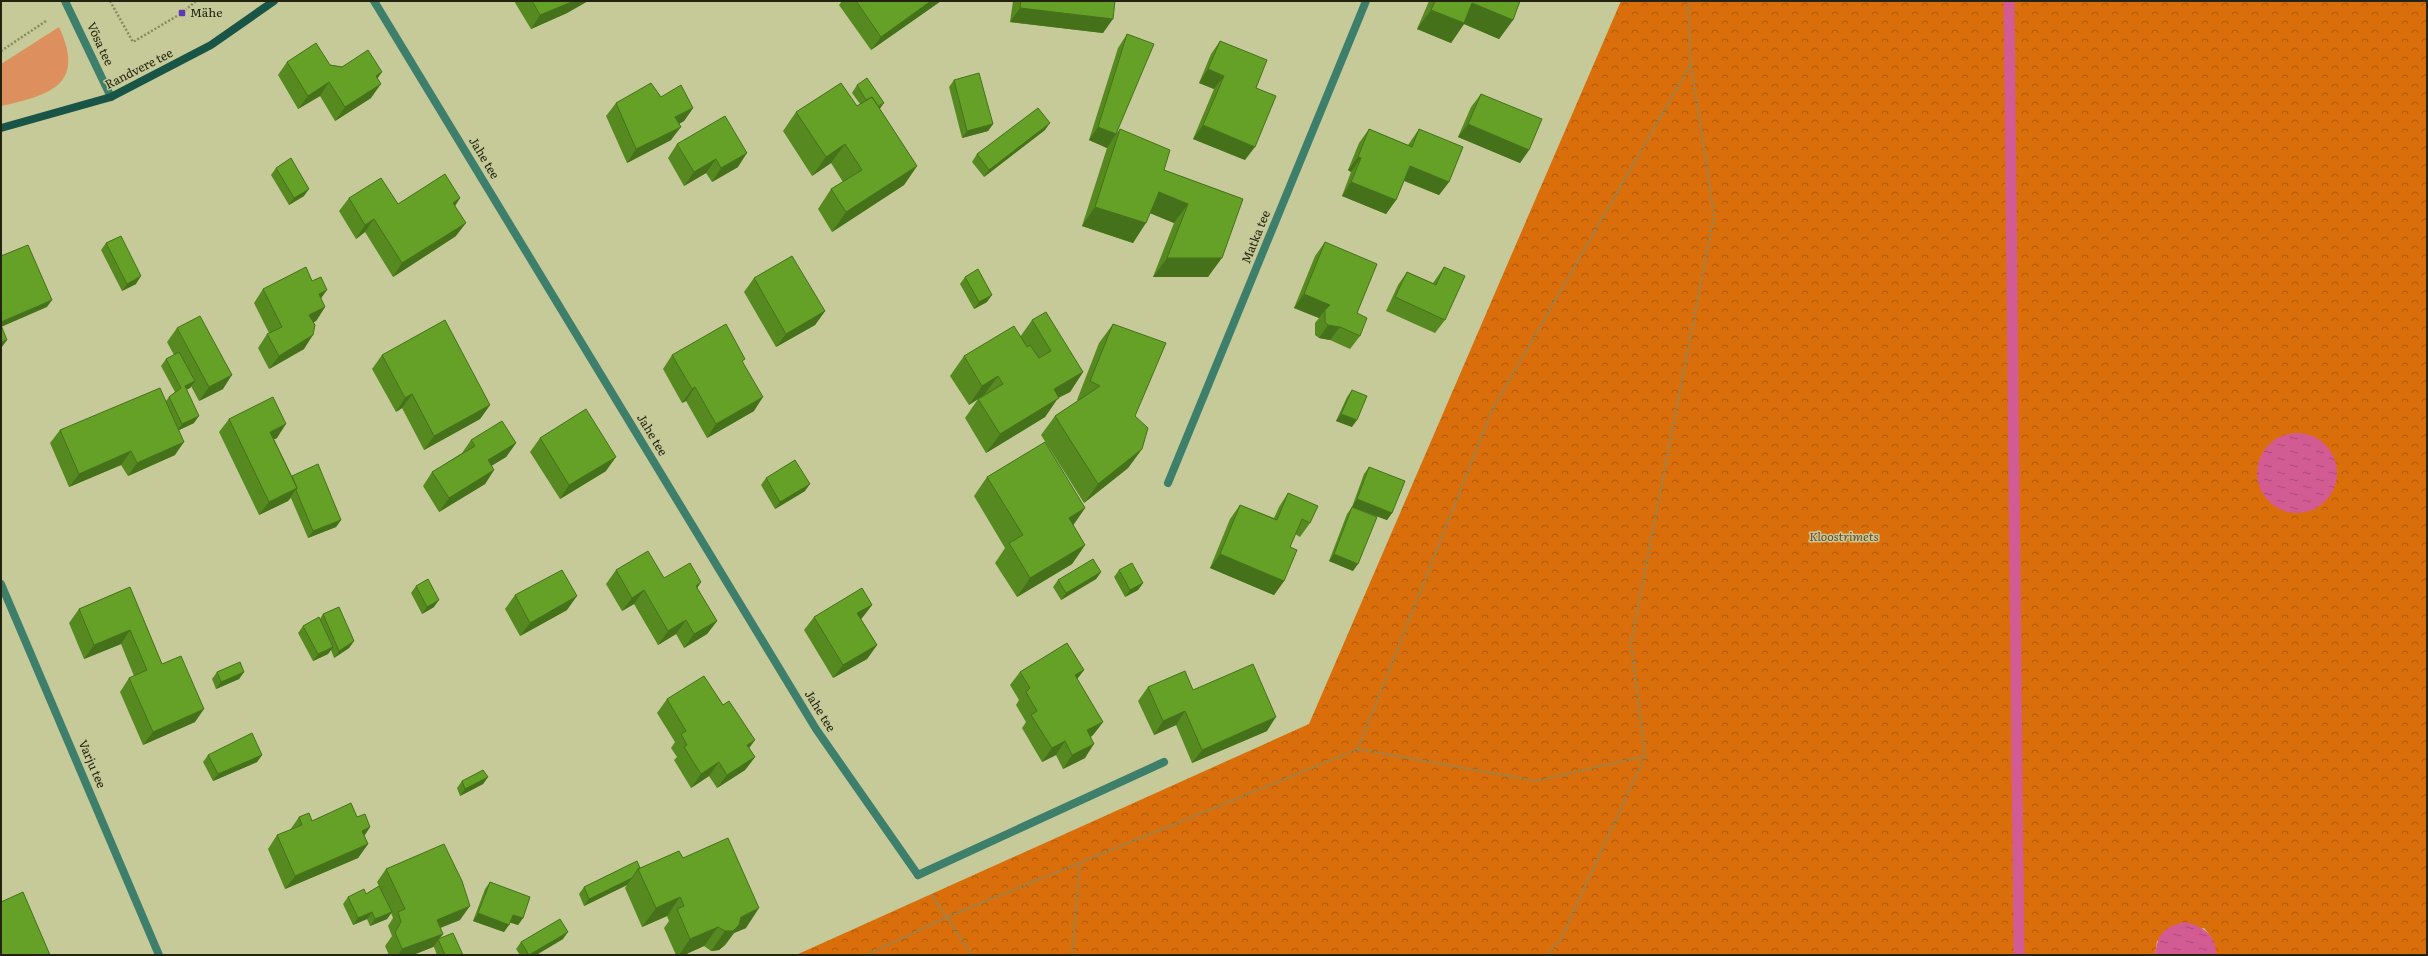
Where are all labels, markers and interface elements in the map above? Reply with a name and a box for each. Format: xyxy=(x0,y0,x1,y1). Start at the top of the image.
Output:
place label: Mähe xyxy=(190,3,222,21)
marker: Mähe xyxy=(177,8,187,18)
street label: Võsa tee xyxy=(83,19,119,68)
street label: Randvere tee xyxy=(101,43,176,93)
street label: Jahe tee xyxy=(465,133,505,182)
street label: Matka tee xyxy=(1236,207,1274,266)
street label: Jahe tee xyxy=(633,410,673,459)
park label: Kloostrimets xyxy=(1809,527,1879,545)
street label: Jahe tee xyxy=(801,686,841,735)
street label: Varju tee xyxy=(75,737,111,791)

